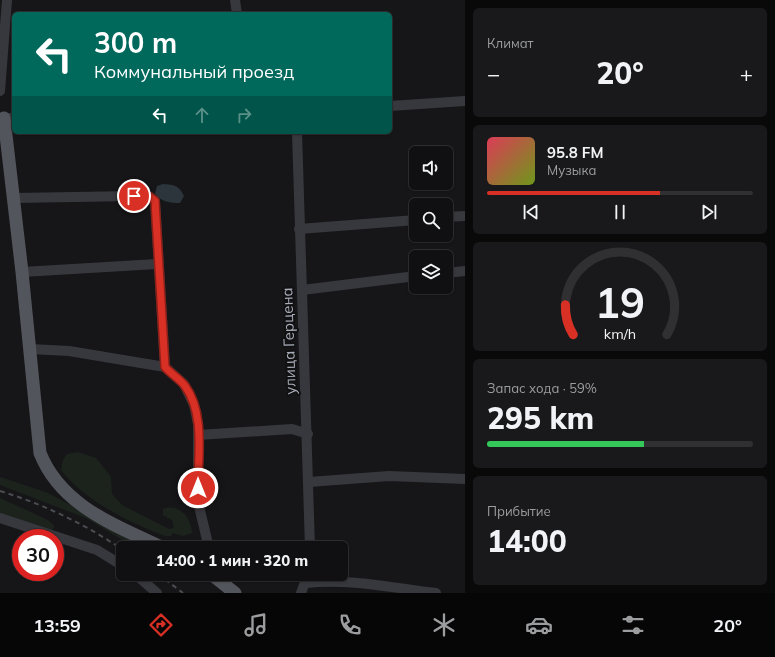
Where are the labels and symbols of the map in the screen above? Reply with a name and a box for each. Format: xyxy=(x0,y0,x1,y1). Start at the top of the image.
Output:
pin xyxy=(117,179,151,213)
street label: улица Герцена xyxy=(277,287,300,395)
position arrow xyxy=(177,467,219,509)
speed limit sign: 30 xyxy=(12,529,64,581)

